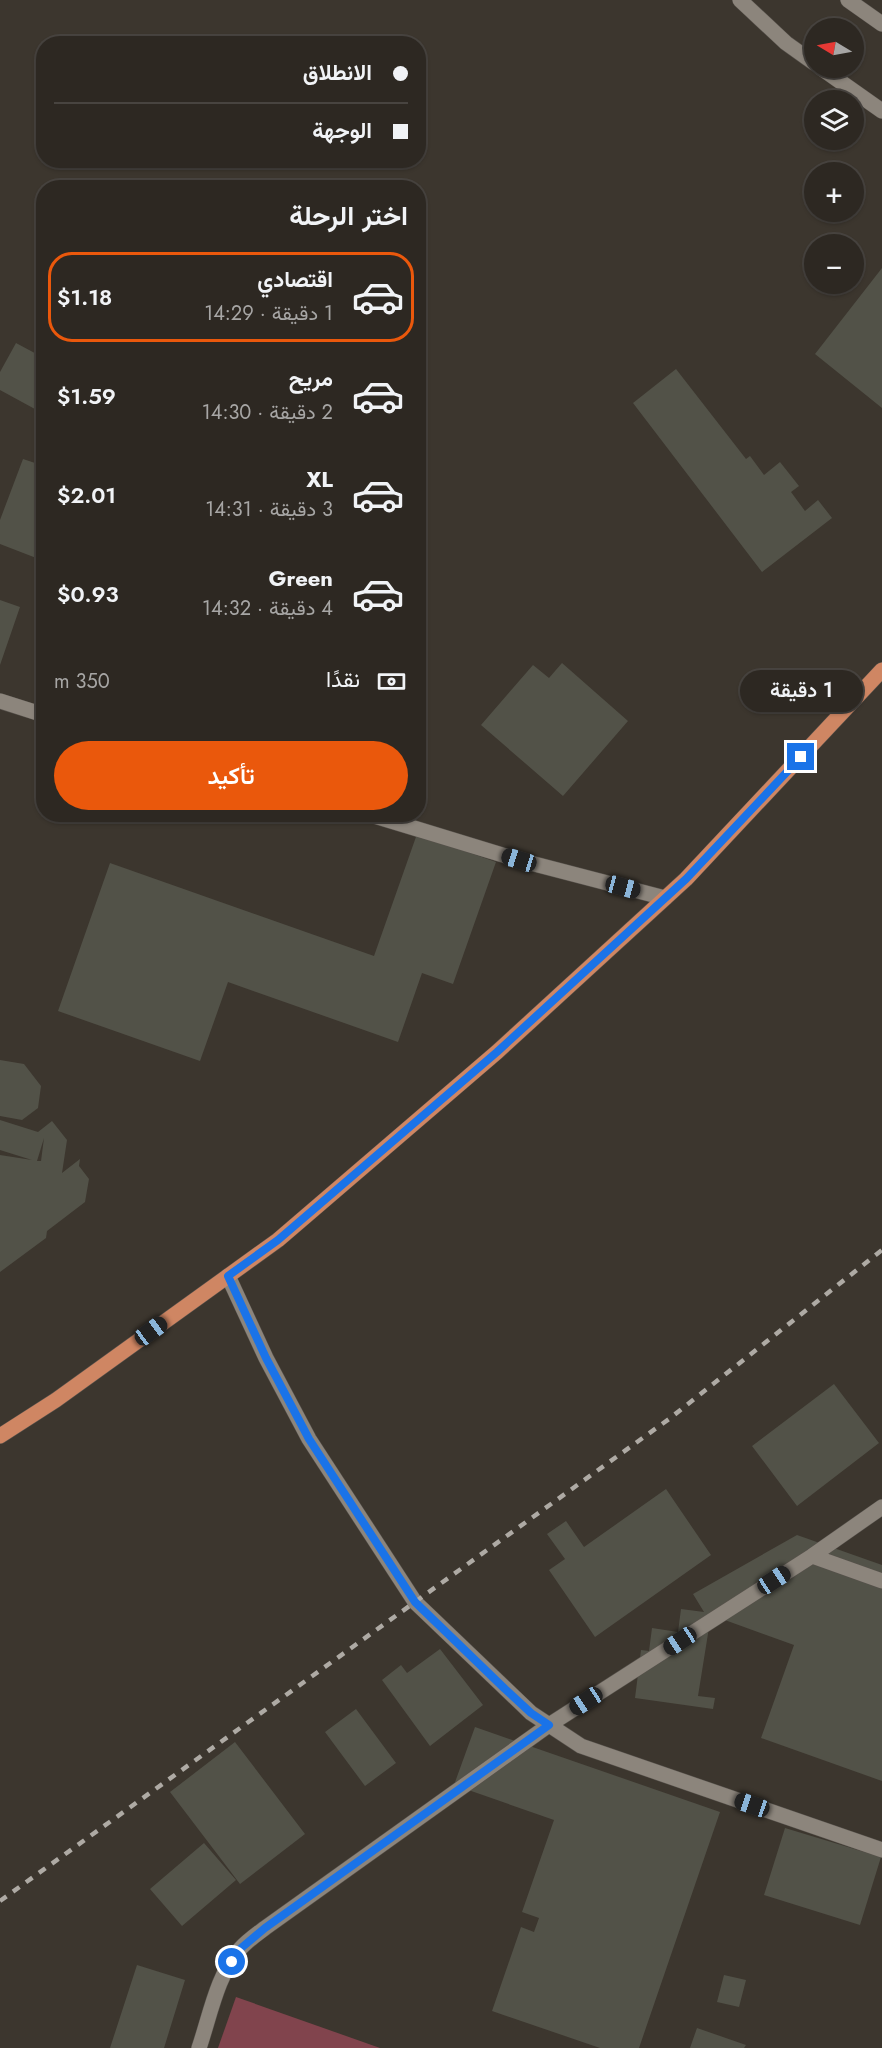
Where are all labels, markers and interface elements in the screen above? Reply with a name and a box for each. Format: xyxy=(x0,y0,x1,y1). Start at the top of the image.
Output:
north arrow xyxy=(804,18,864,78)
map controls xyxy=(804,18,864,294)
text: الانطلاق xyxy=(303,56,372,88)
button: layers xyxy=(804,90,864,150)
text: الوجهة xyxy=(312,114,372,146)
button: + xyxy=(804,162,864,222)
text: اختر الرحلة xyxy=(289,196,408,235)
button: − xyxy=(804,234,864,294)
text: اقتصادي xyxy=(257,263,333,295)
icon: car xyxy=(351,270,405,324)
text: $1.18 xyxy=(57,281,112,313)
text: 1 دقيقة · 14:29 xyxy=(204,299,333,328)
text: مريح xyxy=(289,362,333,394)
icon: car xyxy=(351,369,405,423)
text: $1.59 xyxy=(57,380,116,412)
text: 2 دقيقة · 14:30 xyxy=(202,398,333,427)
text: XL xyxy=(306,463,333,495)
icon: car xyxy=(351,468,405,522)
text: $2.01 xyxy=(57,479,116,511)
text: 3 دقيقة · 14:31 xyxy=(205,495,333,524)
text: Green xyxy=(269,562,333,594)
icon: car xyxy=(351,567,405,621)
text: $0.93 xyxy=(57,578,119,610)
text: 4 دقيقة · 14:32 xyxy=(202,594,333,623)
text: نقدًا xyxy=(326,663,360,695)
icon: cash xyxy=(375,665,408,698)
text: 350 m xyxy=(54,667,110,696)
callout: 1 دقيقة xyxy=(740,670,862,712)
text: 1 دقيقة xyxy=(770,676,833,705)
button: تأكيد xyxy=(54,741,408,810)
route end xyxy=(787,743,814,770)
car xyxy=(499,846,539,874)
car xyxy=(603,874,643,900)
car xyxy=(131,1313,171,1349)
car xyxy=(754,1563,794,1597)
car xyxy=(660,1624,700,1658)
car xyxy=(566,1684,606,1718)
car xyxy=(732,1791,772,1819)
route start xyxy=(218,1948,245,1975)

